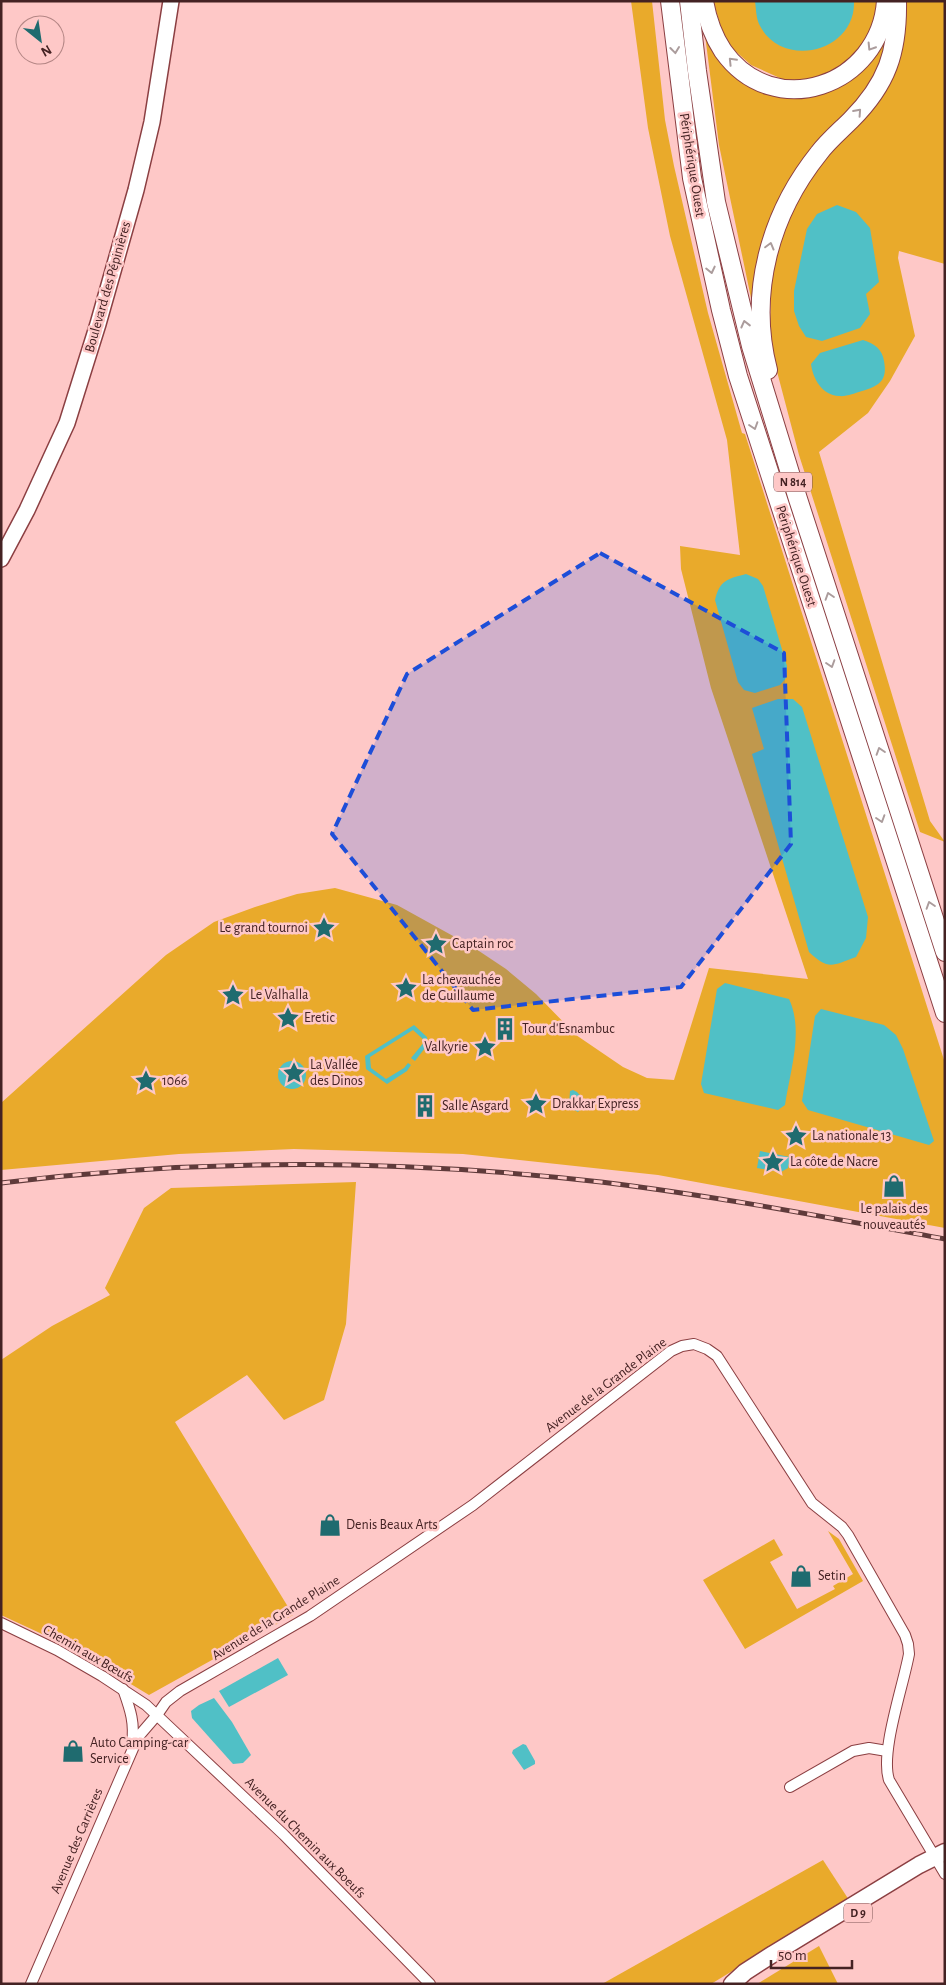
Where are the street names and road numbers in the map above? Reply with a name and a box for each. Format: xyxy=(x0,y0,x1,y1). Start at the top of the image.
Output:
street label: Périphérique Ouest xyxy=(677,112,707,218)
street label: Boulevard des Pépinières xyxy=(83,220,133,354)
road number: N 814 xyxy=(774,472,812,492)
street label: Périphérique Ouest xyxy=(773,504,819,609)
street label: Avenue de la Grande Plaine xyxy=(543,1335,669,1435)
street label: Avenue de la Grande Plaine xyxy=(210,1573,342,1663)
street label: Chemin aux Bœufs xyxy=(40,1622,136,1686)
street label: Avenue du Chemin aux Boeufs xyxy=(242,1775,368,1901)
street label: Avenue des Carrières xyxy=(48,1786,106,1896)
road number: D 9 xyxy=(844,1904,872,1922)

